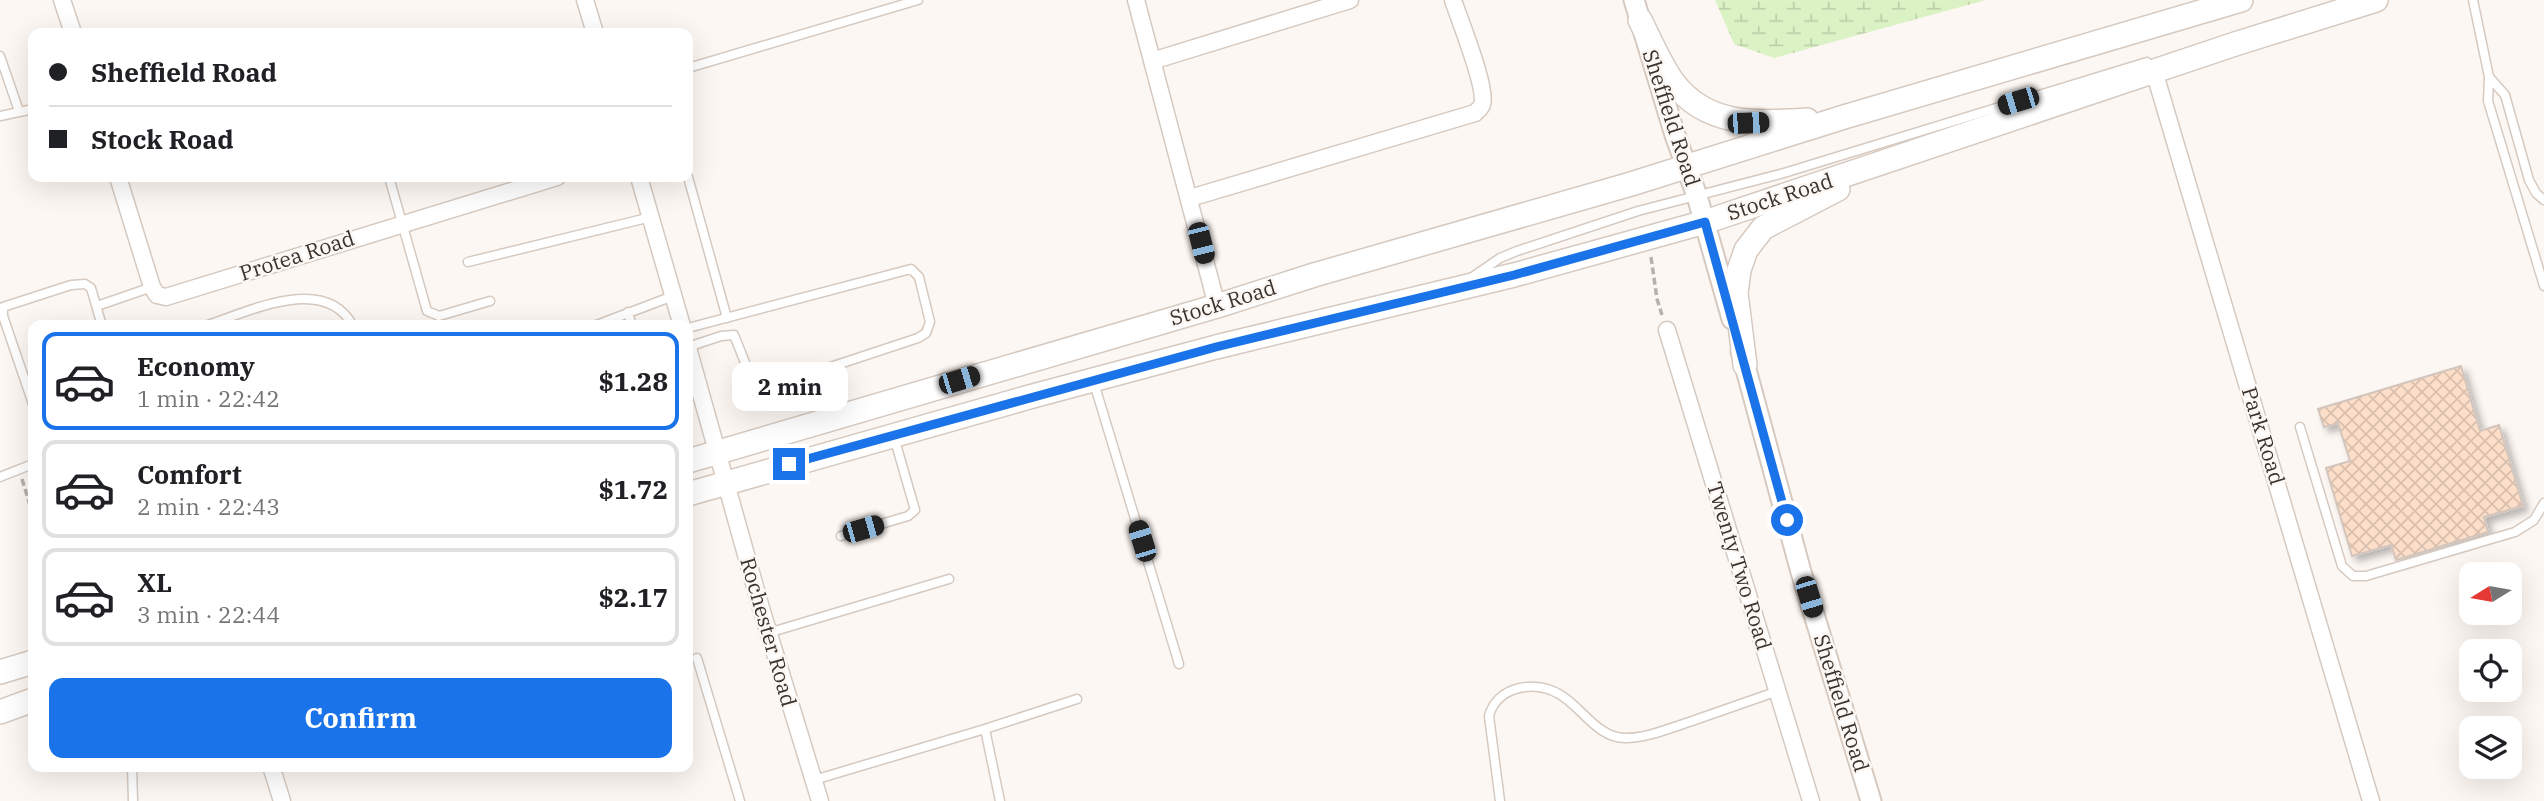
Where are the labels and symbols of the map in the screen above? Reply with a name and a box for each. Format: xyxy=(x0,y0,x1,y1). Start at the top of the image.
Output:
street label: Sheffield Road xyxy=(1637,46,1707,190)
car xyxy=(1995,85,2042,117)
car xyxy=(1727,112,1770,134)
street label: Stock Road xyxy=(1723,166,1836,226)
car xyxy=(1186,220,1217,266)
street label: Protea Road xyxy=(236,223,358,287)
street label: Stock Road xyxy=(1166,273,1280,331)
callout: 2 min xyxy=(731,363,847,412)
car xyxy=(936,364,983,396)
street label: Park Road xyxy=(2236,383,2292,488)
route end xyxy=(773,448,805,480)
street label: Twenty Two Road xyxy=(1701,478,1779,654)
route start xyxy=(1771,504,1803,536)
car xyxy=(840,513,887,545)
car xyxy=(1126,518,1159,564)
street label: Rochester Road xyxy=(734,554,804,710)
north arrow xyxy=(2459,562,2522,625)
car xyxy=(1793,574,1826,620)
street label: Sheffield Road xyxy=(1808,630,1876,775)

